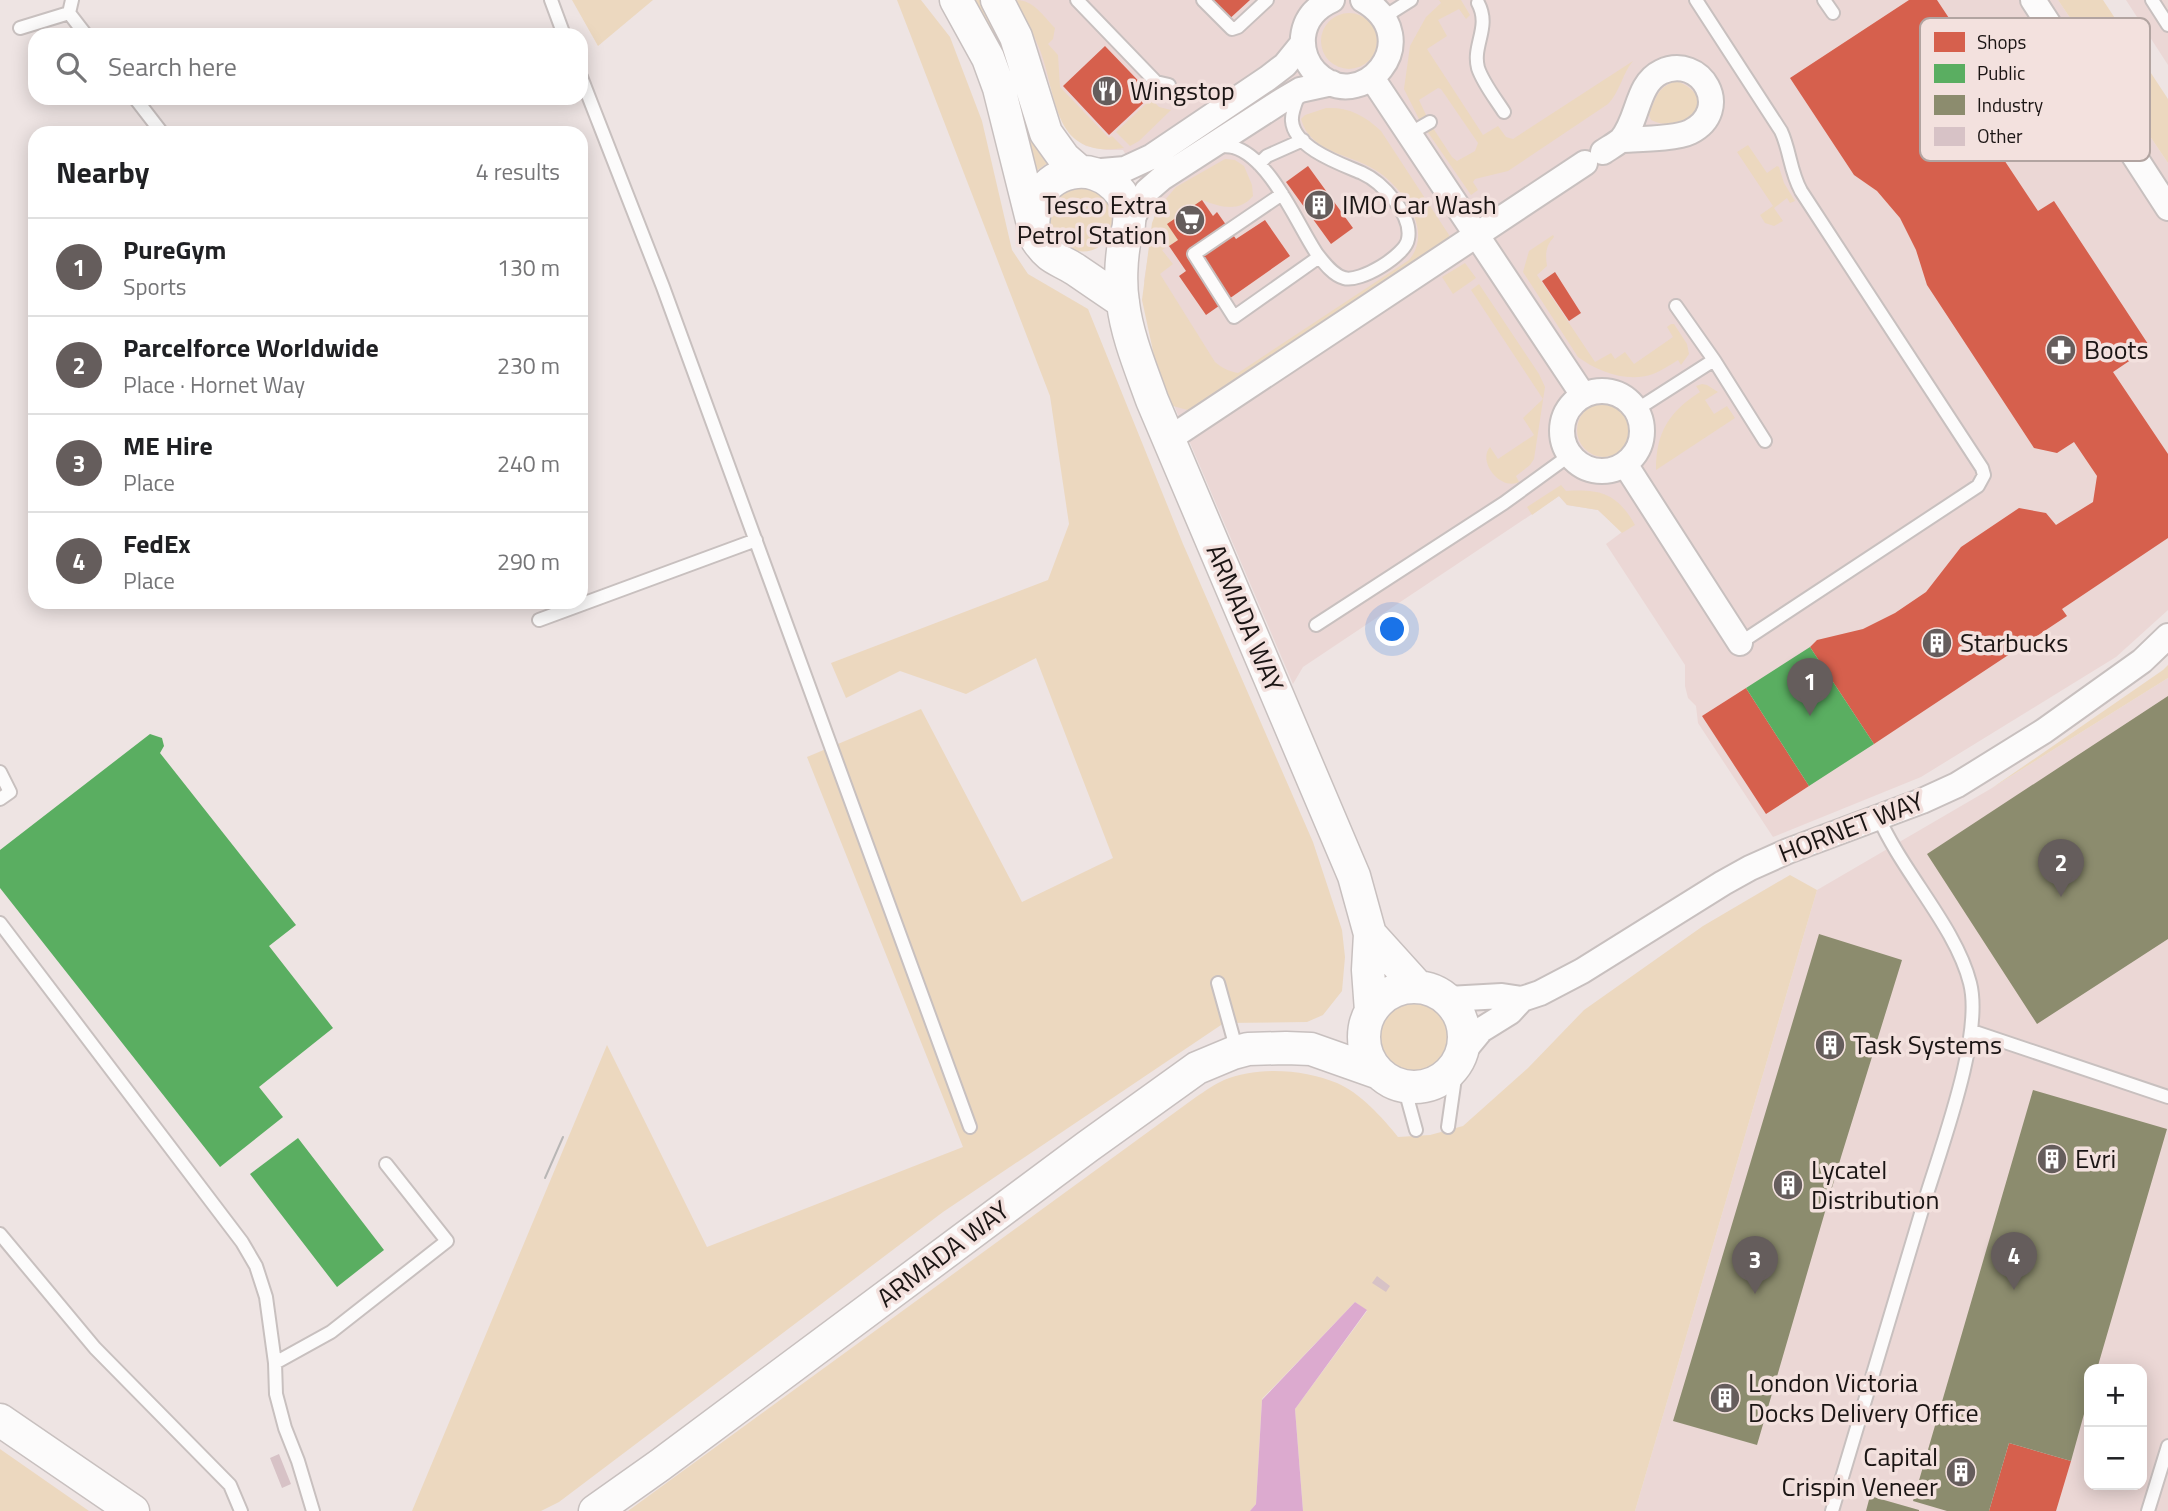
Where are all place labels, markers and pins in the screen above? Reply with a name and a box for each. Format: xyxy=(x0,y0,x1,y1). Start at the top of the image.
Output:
place label: Wingstop xyxy=(1130,71,1235,110)
restaurant icon: Wingstop xyxy=(1090,74,1124,108)
place label: Tesco Extra Petrol Station xyxy=(1017,185,1167,254)
place label: IMO Car Wash xyxy=(1342,185,1497,224)
building icon: IMO Car Wash xyxy=(1302,188,1336,222)
supermarket icon: Tesco Extra Petrol Station xyxy=(1173,203,1207,237)
place label: Boots xyxy=(2084,330,2149,369)
pharmacy icon: Boots xyxy=(2044,333,2078,367)
place label: Starbucks xyxy=(1960,623,2068,662)
building icon: Starbucks xyxy=(1920,626,1954,660)
pin: 1 xyxy=(1787,658,1833,716)
pin: 2 xyxy=(2038,839,2084,897)
place label: Task Systems xyxy=(1853,1025,2002,1064)
building icon: Task Systems xyxy=(1813,1028,1847,1062)
place label: Evri xyxy=(2075,1139,2116,1178)
building icon: Evri xyxy=(2035,1142,2069,1176)
place label: Lycatel Distribution xyxy=(1811,1150,1939,1219)
building icon: Lycatel Distribution xyxy=(1771,1168,1805,1202)
pin: 4 xyxy=(1991,1232,2037,1290)
pin: 3 xyxy=(1732,1236,1778,1294)
place label: London Victoria Docks Delivery Office xyxy=(1748,1363,1979,1432)
building icon: London Victoria Docks Delivery Office xyxy=(1708,1381,1742,1415)
place label: Capital Crispin Veneer xyxy=(1781,1437,1938,1506)
building icon: Capital Crispin Veneer xyxy=(1944,1455,1978,1489)

